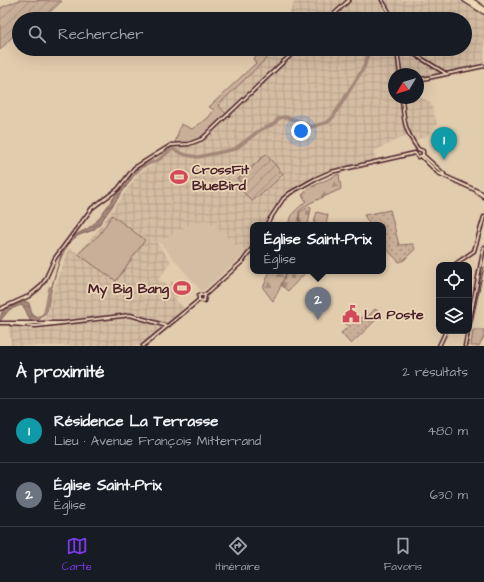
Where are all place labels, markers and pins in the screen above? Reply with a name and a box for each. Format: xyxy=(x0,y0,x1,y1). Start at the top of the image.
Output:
pin: 1 xyxy=(431,127,457,160)
place label: CrossFit BlueBird xyxy=(192,160,249,196)
sports icon: CrossFit BlueBird xyxy=(169,167,189,187)
sports icon: My Big Bang xyxy=(172,278,192,298)
place label: My Big Bang xyxy=(88,279,170,300)
pin: 2 xyxy=(305,287,331,320)
public building icon: La Poste xyxy=(341,304,361,324)
place label: La Poste xyxy=(364,305,424,325)

